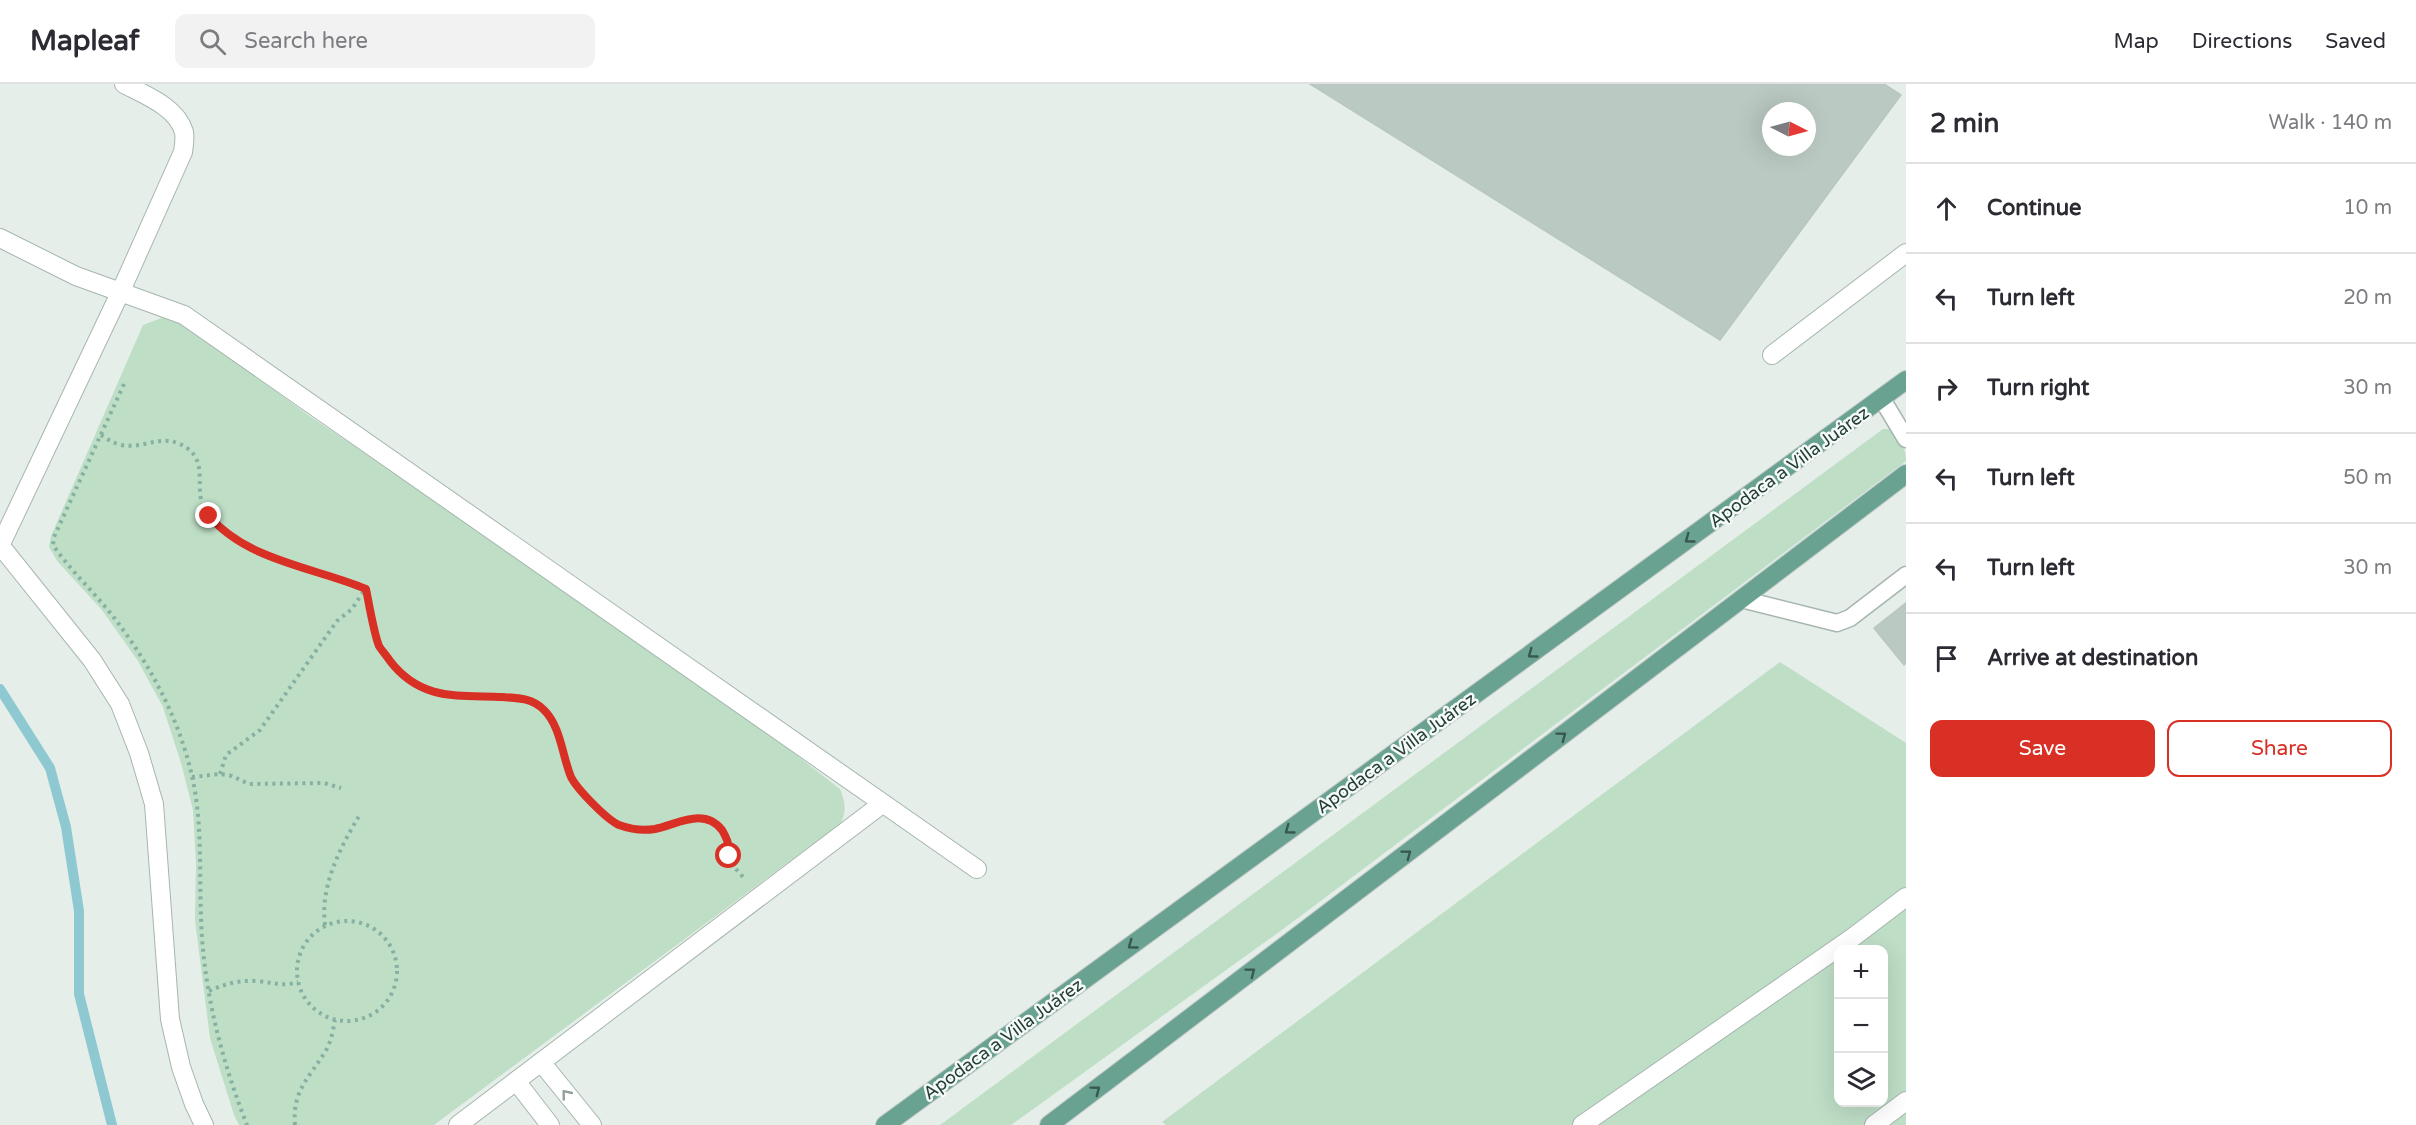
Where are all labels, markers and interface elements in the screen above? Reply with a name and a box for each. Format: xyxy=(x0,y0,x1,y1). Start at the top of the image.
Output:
search box xyxy=(175,14,595,68)
text: Mapleaf xyxy=(30,24,139,58)
icon: search xyxy=(196,25,229,58)
text: Search here xyxy=(244,28,368,54)
text: Map xyxy=(2113,29,2159,54)
text: Directions xyxy=(2192,29,2292,54)
text: Saved xyxy=(2325,29,2386,54)
north arrow xyxy=(1762,102,1816,156)
text: 2 min xyxy=(1930,108,1999,139)
text: Walk · 140 m xyxy=(2269,111,2392,135)
icon: ahead xyxy=(1930,192,1963,225)
text: Continue xyxy=(1987,195,2082,221)
text: 10 m xyxy=(2343,196,2392,220)
icon: left xyxy=(1930,282,1963,315)
text: Turn left xyxy=(1987,285,2075,311)
text: 20 m xyxy=(2343,286,2392,310)
icon: right xyxy=(1930,372,1963,405)
text: Turn right xyxy=(1987,375,2089,401)
text: 30 m xyxy=(2343,376,2392,400)
street label: Apodaca a Villa Juárez xyxy=(1705,402,1873,532)
icon: left xyxy=(1930,462,1963,495)
text: Turn left xyxy=(1987,465,2075,491)
text: 50 m xyxy=(2343,466,2392,490)
route end xyxy=(195,502,221,528)
one-way arrow xyxy=(1685,532,1696,543)
icon: left xyxy=(1930,552,1963,585)
text: Turn left xyxy=(1987,555,2075,581)
text: 30 m xyxy=(2343,556,2392,580)
icon: arrive xyxy=(1930,642,1963,675)
text: Arrive at destination xyxy=(1987,645,2198,671)
one-way arrow xyxy=(1527,647,1538,658)
street label: Apodaca a Villa Juárez xyxy=(1312,688,1480,818)
button: Save xyxy=(1930,720,2155,777)
button: Share xyxy=(2167,720,2392,777)
one-way arrow xyxy=(1555,732,1566,743)
one-way arrow xyxy=(1285,823,1296,834)
route start xyxy=(715,842,741,868)
one-way arrow xyxy=(1400,850,1411,861)
one-way arrow xyxy=(1127,938,1138,949)
map controls xyxy=(1834,945,1888,1107)
button: + xyxy=(1834,945,1888,999)
one-way arrow xyxy=(1245,968,1256,979)
street label: Apodaca a Villa Juárez xyxy=(919,974,1087,1104)
button: − xyxy=(1834,999,1888,1053)
button: layers xyxy=(1834,1053,1888,1107)
one-way arrow xyxy=(1089,1086,1100,1097)
one-way arrow xyxy=(563,1089,574,1100)

